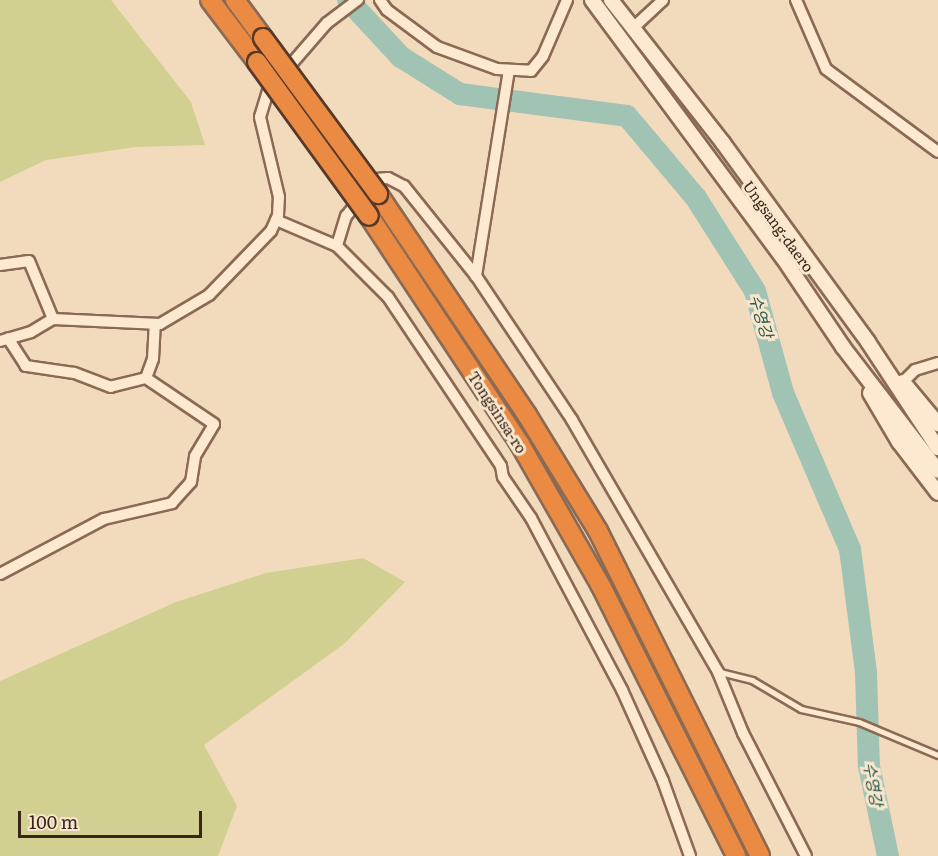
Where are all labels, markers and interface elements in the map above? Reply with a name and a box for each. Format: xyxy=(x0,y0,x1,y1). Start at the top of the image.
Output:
street label: Ungsang-daero xyxy=(740,177,818,275)
water label: 수영강 xyxy=(746,292,778,340)
street label: Tongsinsa-ro xyxy=(465,368,531,456)
water label: 수영강 xyxy=(861,761,887,807)
scale bar xyxy=(21,799,206,837)
text: 100 m xyxy=(29,808,78,835)

